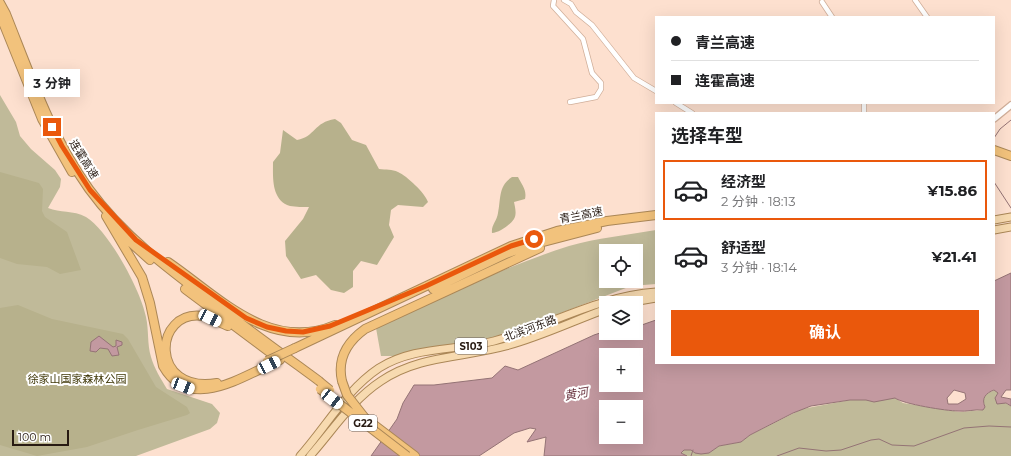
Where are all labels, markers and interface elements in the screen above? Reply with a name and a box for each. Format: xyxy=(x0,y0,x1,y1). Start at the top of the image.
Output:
text: 青兰高速 xyxy=(695,33,755,52)
callout: 3 分钟 xyxy=(24,69,80,97)
text: 连霍高速 xyxy=(695,71,755,90)
text: 3 分钟 xyxy=(33,75,71,91)
route end xyxy=(43,118,61,136)
text: 选择车型 xyxy=(671,125,743,147)
street label: 连霍高速 xyxy=(66,137,102,181)
icon: car xyxy=(673,172,709,208)
text: 经济型 xyxy=(721,172,766,191)
text: ¥15.86 xyxy=(927,181,977,200)
text: 2 分钟 · 18:13 xyxy=(721,193,796,209)
street label: 青兰高速 xyxy=(558,204,604,226)
route start xyxy=(525,230,543,248)
icon: car xyxy=(673,238,709,274)
text: 舒适型 xyxy=(721,238,766,257)
map controls xyxy=(599,244,643,444)
button: locate xyxy=(599,244,643,288)
text: ¥21.41 xyxy=(931,247,977,266)
text: 3 分钟 · 18:14 xyxy=(721,259,797,275)
button: layers xyxy=(599,296,643,340)
car xyxy=(197,307,223,329)
button: 确认 xyxy=(671,310,979,356)
street label: 北滨河东路 xyxy=(502,312,558,344)
road number: S103 xyxy=(455,338,487,354)
button: + xyxy=(599,348,643,392)
car xyxy=(256,354,282,376)
park label: 徐家山国家森林公园 xyxy=(28,372,127,386)
car xyxy=(170,376,196,396)
water label: 黄河 xyxy=(563,384,591,403)
car xyxy=(319,387,345,411)
button: − xyxy=(599,400,643,444)
road number: G22 xyxy=(349,415,377,431)
scale bar xyxy=(12,428,69,447)
text: 100 m xyxy=(18,430,51,444)

